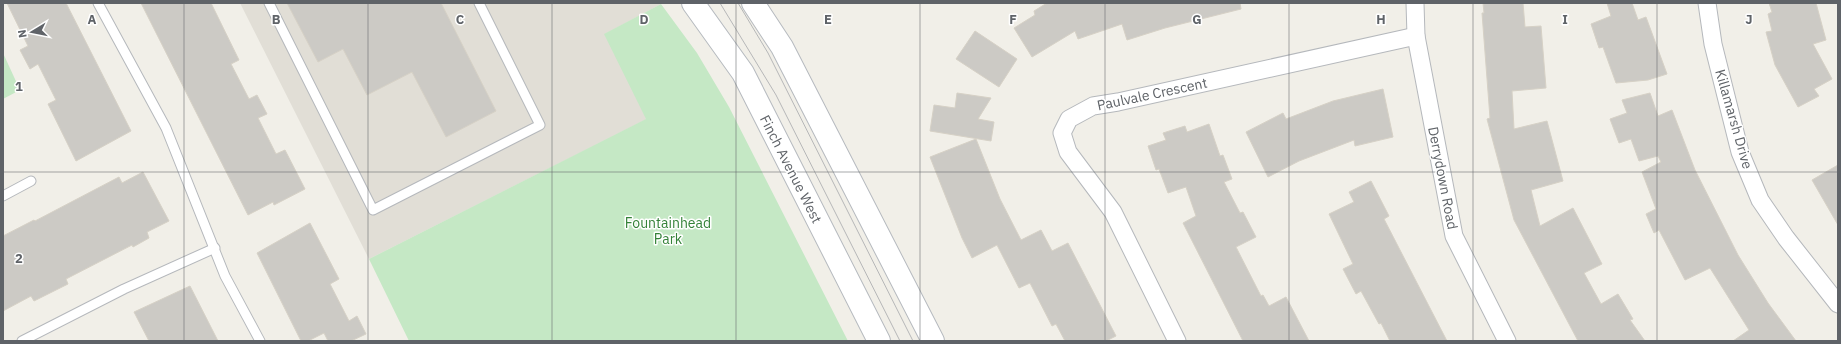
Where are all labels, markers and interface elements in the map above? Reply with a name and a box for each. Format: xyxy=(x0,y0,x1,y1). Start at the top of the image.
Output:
text: A xyxy=(88,11,97,28)
text: B xyxy=(272,11,281,28)
text: C xyxy=(456,11,465,28)
text: D xyxy=(639,11,649,28)
text: E xyxy=(824,11,832,28)
text: F xyxy=(1009,11,1017,28)
text: G xyxy=(1192,11,1202,28)
text: H xyxy=(1376,11,1386,28)
text: I xyxy=(1562,11,1568,28)
text: J xyxy=(1745,11,1753,28)
north arrow xyxy=(12,12,52,52)
text: N xyxy=(15,29,30,39)
street label: Killamarsh Drive xyxy=(1711,67,1757,171)
street label: Paulvale Crescent xyxy=(1095,74,1209,114)
text: 1 xyxy=(15,78,23,95)
street label: Finch Avenue West xyxy=(756,112,826,226)
street label: Derrydown Road xyxy=(1424,125,1462,231)
park label: Fountainhead Park xyxy=(625,214,711,248)
text: 2 xyxy=(15,250,23,267)

